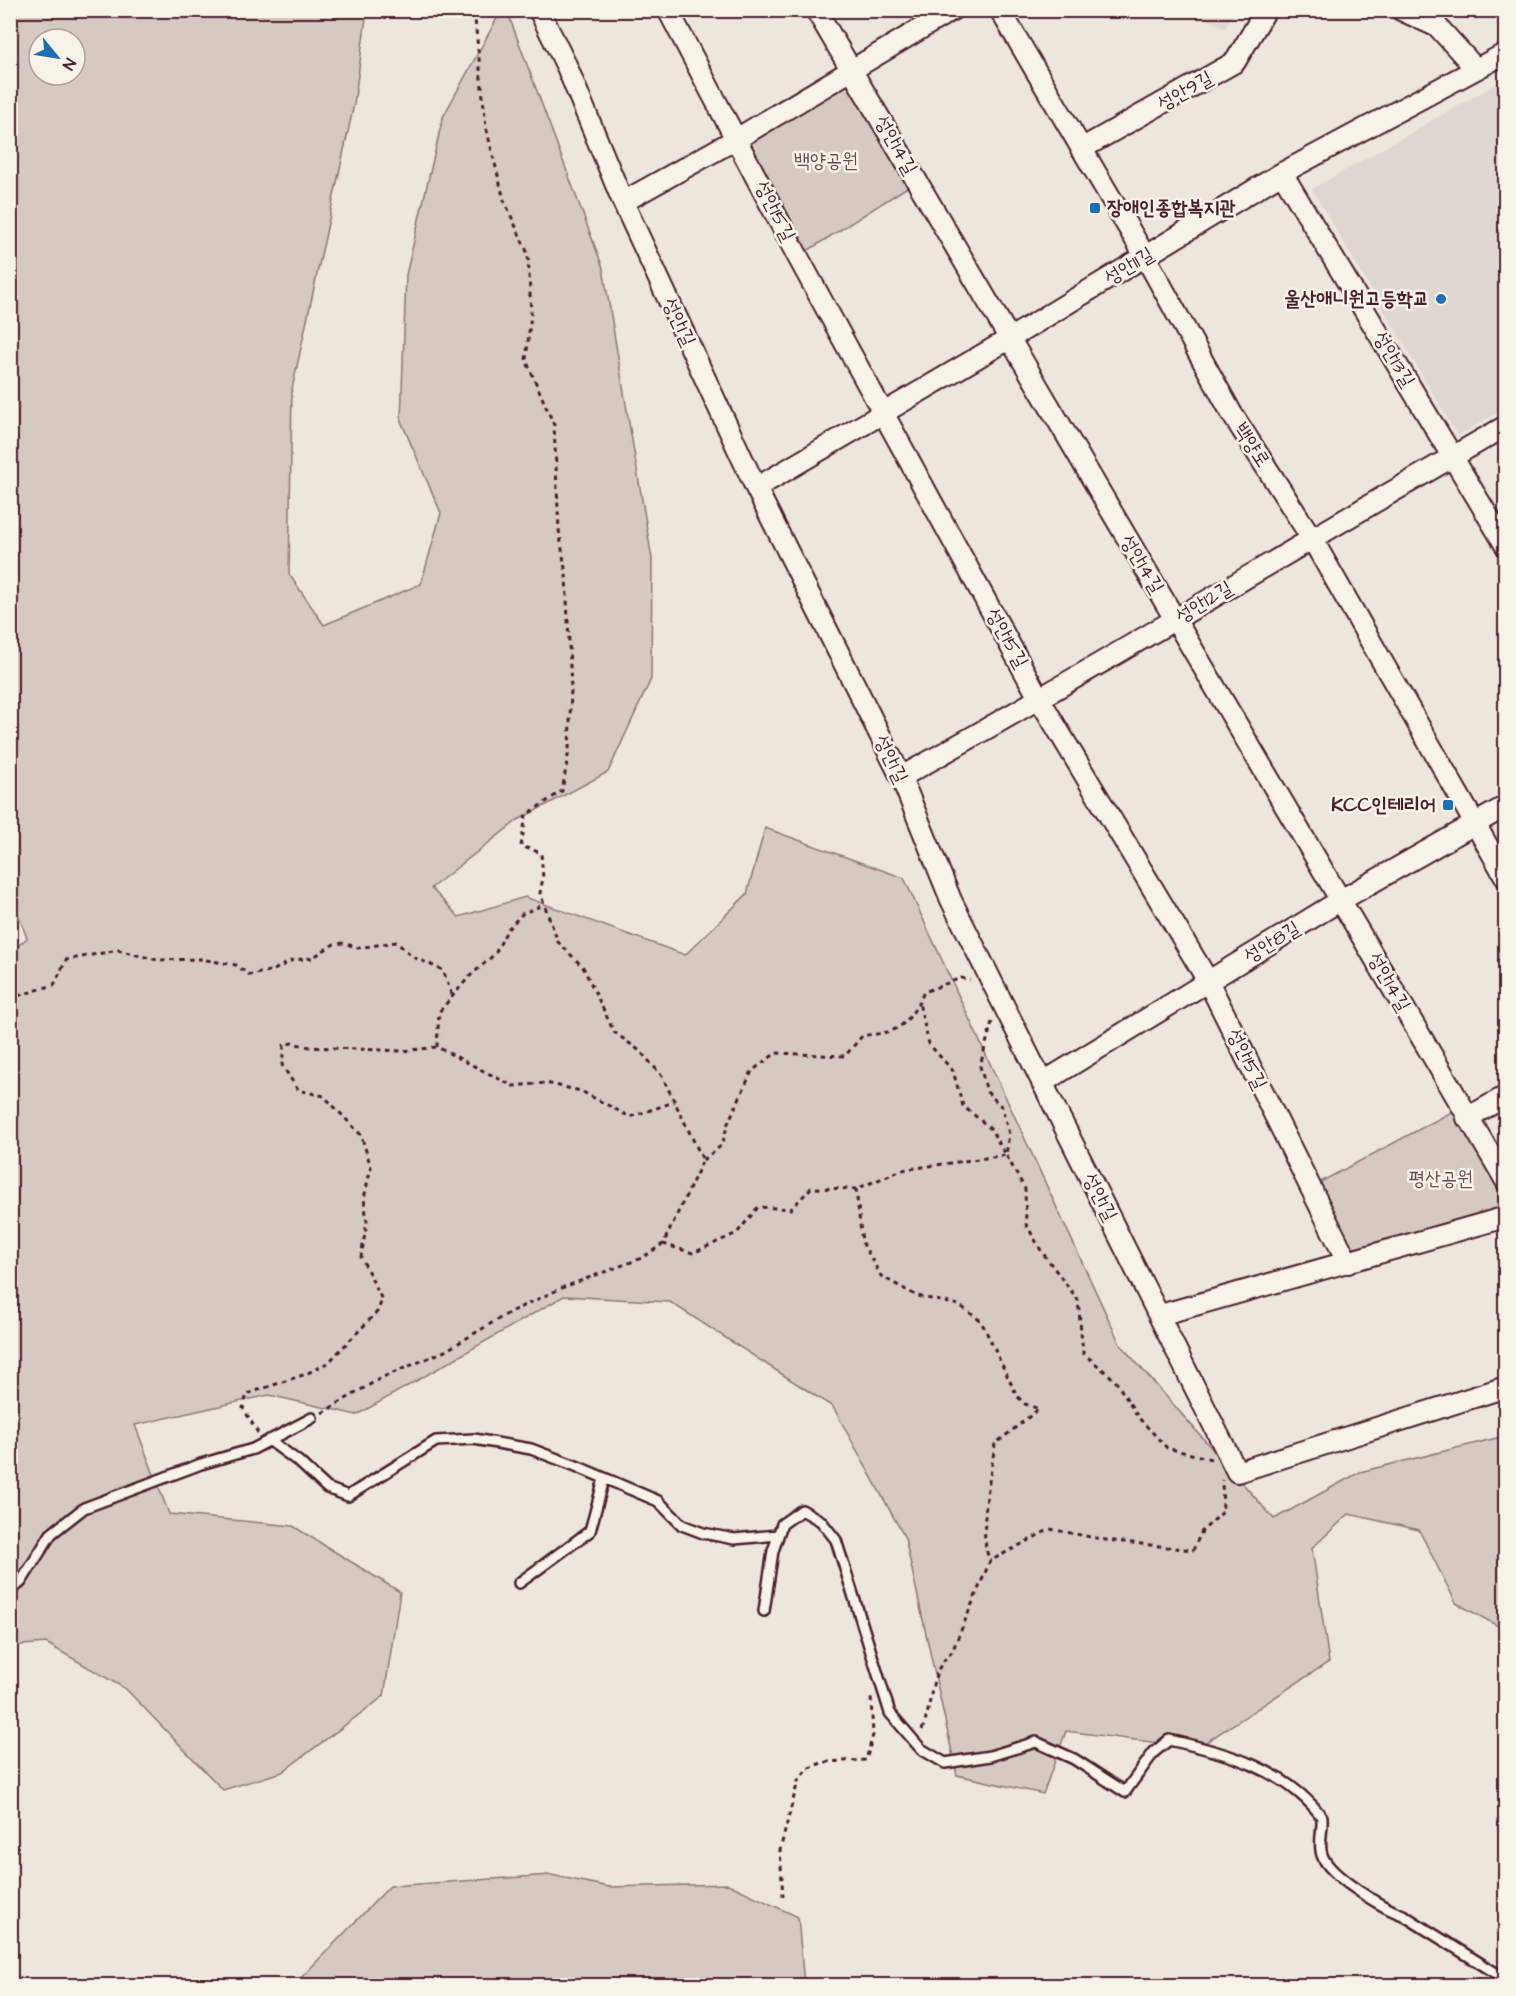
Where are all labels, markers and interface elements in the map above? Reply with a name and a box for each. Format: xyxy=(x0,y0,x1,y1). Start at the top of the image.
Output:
north arrow xyxy=(27,27,87,87)
text: N xyxy=(57,54,81,74)
street label: 성안9길 xyxy=(1152,64,1218,118)
street label: 성안14길 xyxy=(868,110,924,180)
park label: 백양공원 xyxy=(794,147,858,175)
street label: 성안15길 xyxy=(748,176,802,246)
place label: 장애인종합복지관 xyxy=(1107,194,1236,222)
marker: 장애인종합복지관 xyxy=(1088,201,1102,215)
street label: 성안11길 xyxy=(1099,240,1159,292)
place label: 울산애니원고등학교 xyxy=(1284,285,1429,313)
marker: 울산애니원고등학교 xyxy=(1434,292,1448,306)
street label: 성안1길 xyxy=(656,293,702,351)
street label: 성안13길 xyxy=(1366,326,1422,392)
street label: 백양로 xyxy=(1227,417,1277,473)
street label: 성안14길 xyxy=(1113,529,1171,599)
street label: 성안12길 xyxy=(1170,574,1238,630)
street label: 성안15길 xyxy=(979,603,1035,673)
street label: 성안1길 xyxy=(867,730,915,788)
place label: KCC인테리어 xyxy=(1331,791,1436,819)
marker: KCC인테리어 xyxy=(1441,798,1455,812)
street label: 성안8길 xyxy=(1239,914,1305,970)
street label: 성안14길 xyxy=(1361,947,1417,1017)
street label: 성안15길 xyxy=(1220,1024,1274,1094)
park label: 평산공원 xyxy=(1409,1165,1473,1193)
street label: 성안1길 xyxy=(1076,1168,1124,1226)

